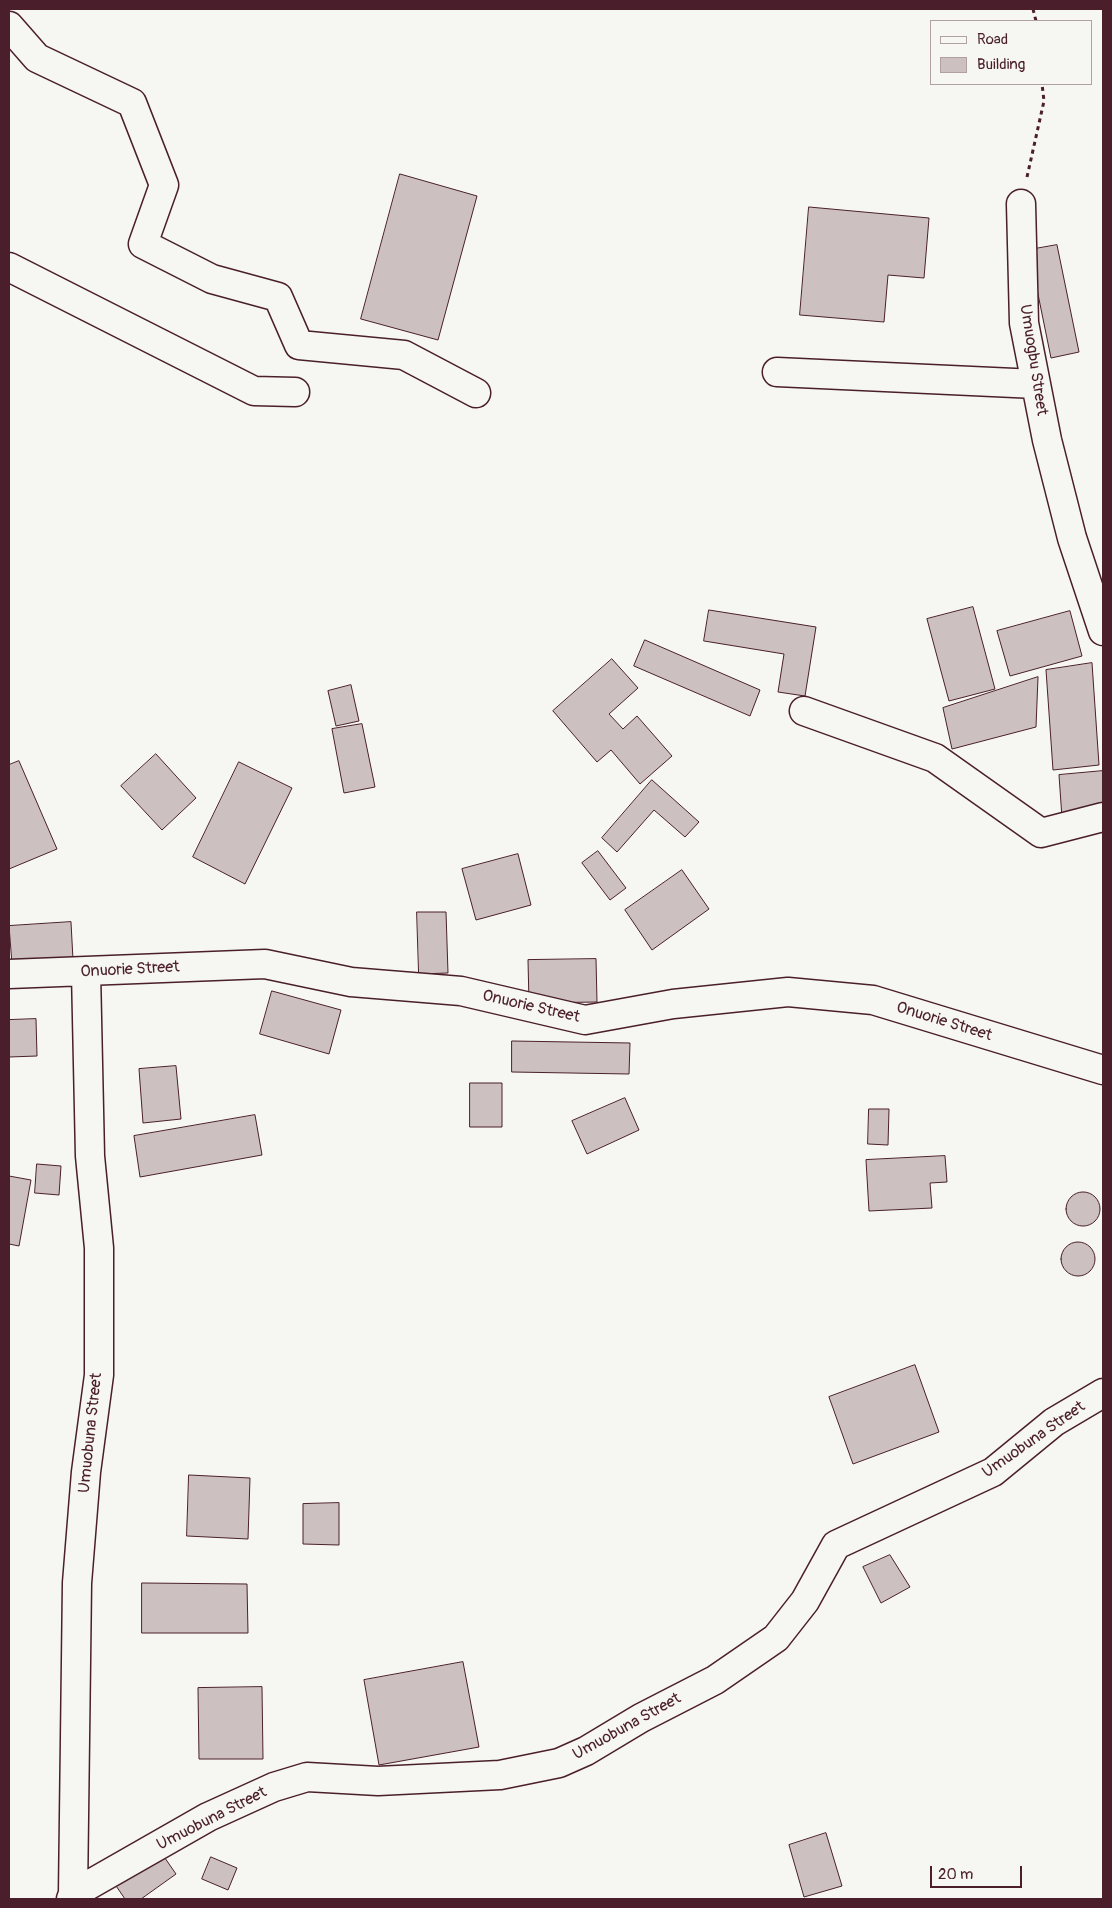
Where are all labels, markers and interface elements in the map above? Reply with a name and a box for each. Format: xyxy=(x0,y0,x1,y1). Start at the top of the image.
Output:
legend xyxy=(930,20,1092,85)
text: Road xyxy=(977,30,1008,49)
text: Building xyxy=(977,55,1025,74)
street label: Umuogbu Street xyxy=(1015,303,1051,417)
street label: Onuorie Street xyxy=(80,958,180,982)
street label: Onuorie Street xyxy=(481,986,581,1028)
street label: Onuorie Street xyxy=(894,998,994,1046)
street label: Umuobuna Street xyxy=(75,1372,107,1494)
street label: Umuobuna Street xyxy=(979,1398,1089,1482)
street label: Umuobuna Street xyxy=(570,1689,684,1765)
street label: Umuobuna Street xyxy=(154,1783,270,1855)
scale bar xyxy=(932,1856,1024,1888)
text: 20 m xyxy=(938,1865,973,1884)

